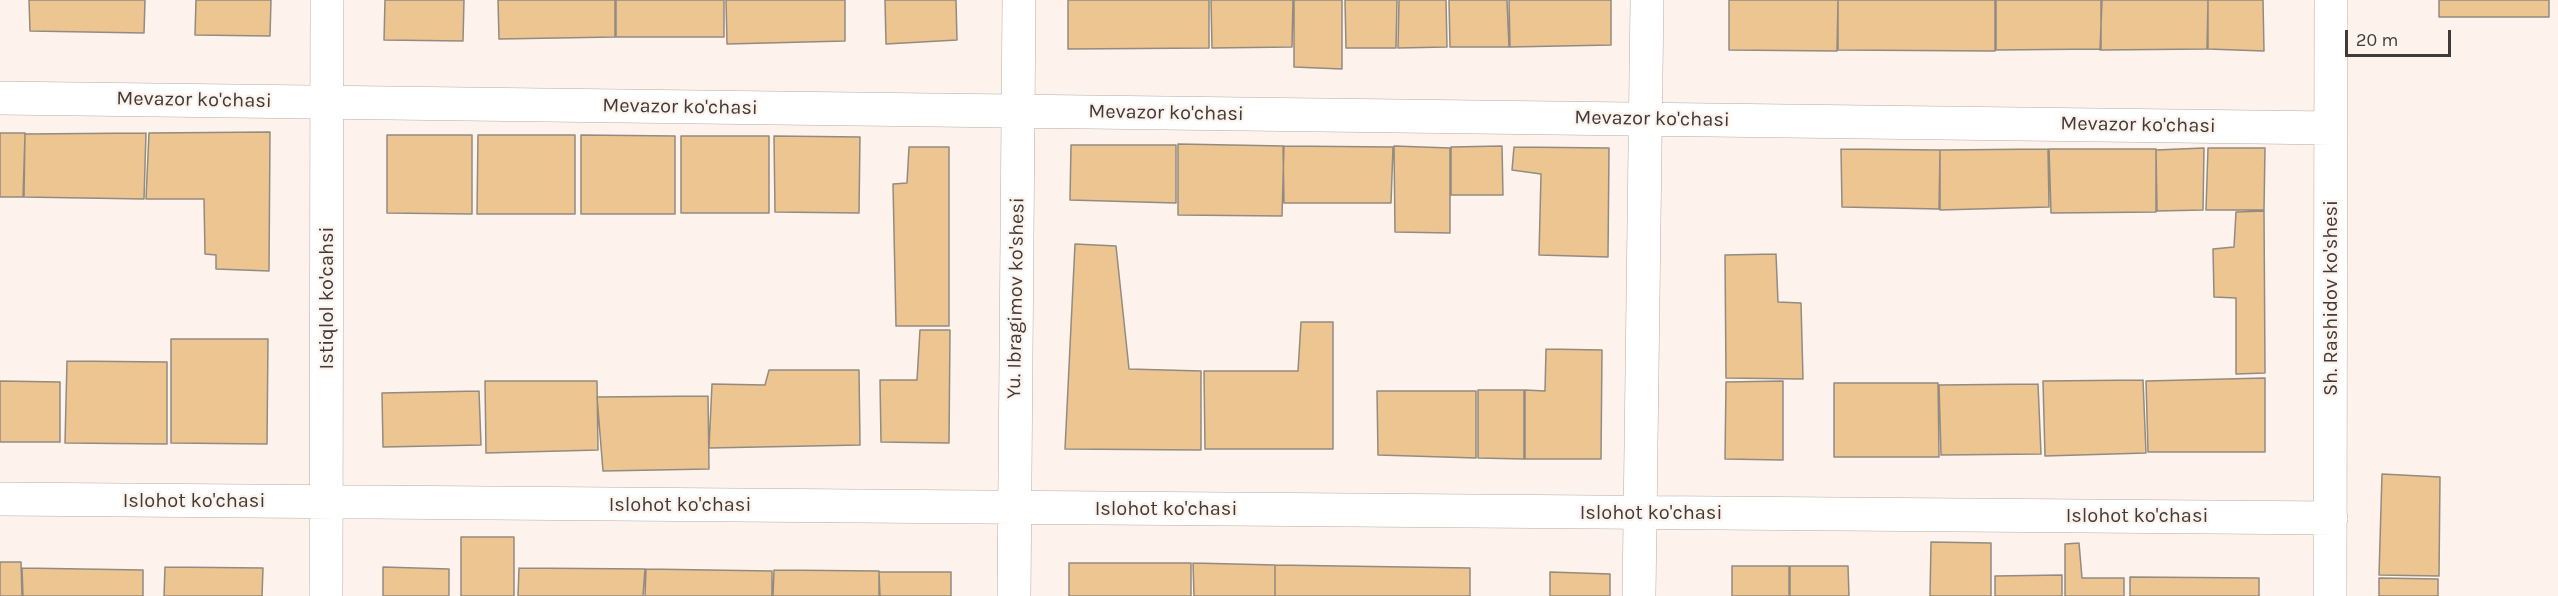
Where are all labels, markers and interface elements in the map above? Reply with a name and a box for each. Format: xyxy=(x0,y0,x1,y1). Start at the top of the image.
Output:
scale bar xyxy=(2348,18,2454,56)
text: 20 m xyxy=(2356,29,2398,51)
street label: Mevazor ko'chasi xyxy=(116,87,272,113)
street label: Mevazor ko'chasi xyxy=(602,94,758,120)
street label: Mevazor ko'chasi xyxy=(1088,100,1244,126)
street label: Mevazor ko'chasi xyxy=(1574,106,1730,132)
street label: Mevazor ko'chasi xyxy=(2060,112,2216,138)
street label: Yu. Ibragimov ko'shesi xyxy=(1002,197,1030,399)
street label: Sh. Rashidov ko'shesi xyxy=(2319,200,2343,396)
street label: Istiqlol ko'cahsi xyxy=(315,227,339,369)
street label: Islohot ko'chasi xyxy=(123,489,265,513)
street label: Islohot ko'chasi xyxy=(609,493,751,517)
street label: Islohot ko'chasi xyxy=(1095,497,1237,521)
street label: Islohot ko'chasi xyxy=(1580,501,1722,525)
street label: Islohot ko'chasi xyxy=(2066,504,2208,528)

